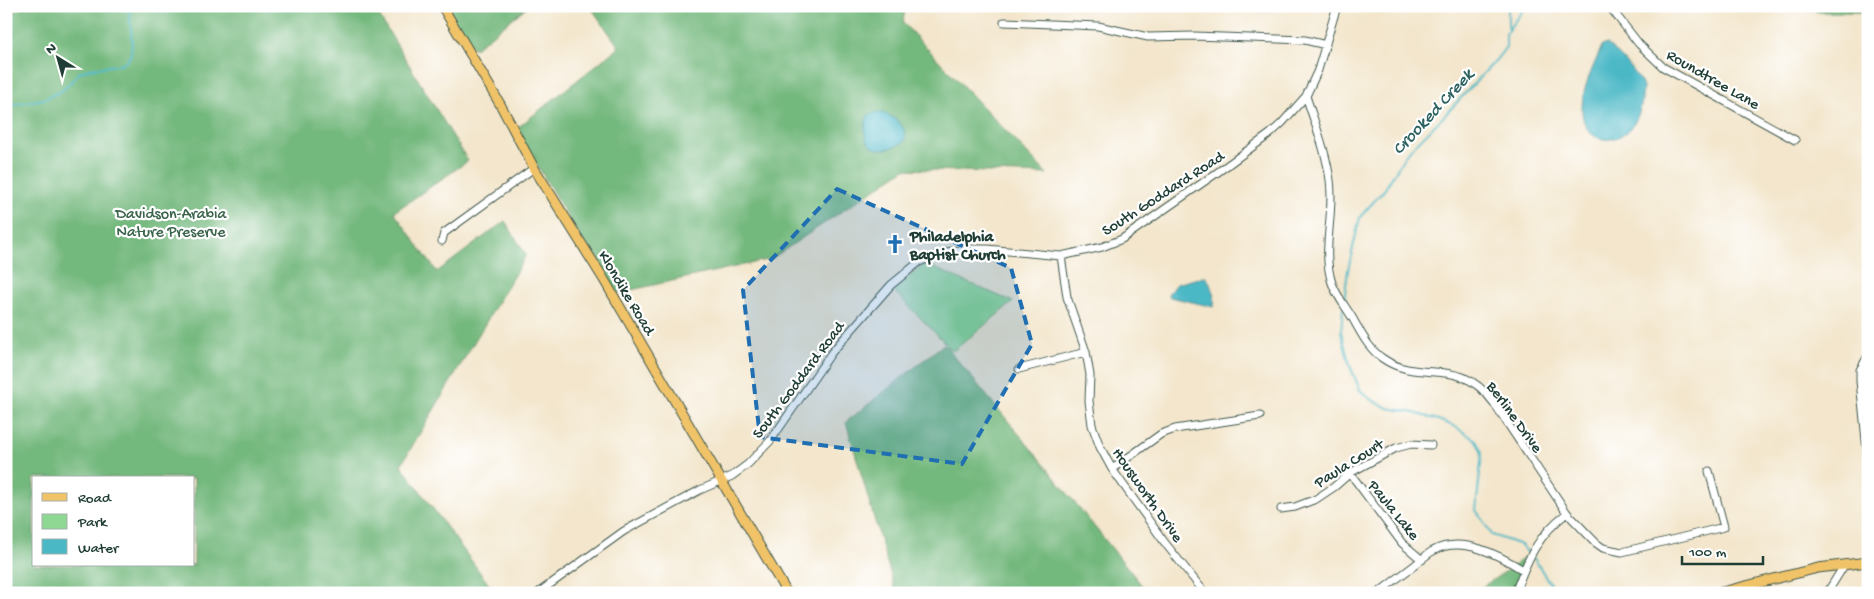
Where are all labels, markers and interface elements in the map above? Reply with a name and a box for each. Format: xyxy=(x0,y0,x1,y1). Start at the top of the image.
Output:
north arrow xyxy=(32,32,82,82)
text: N xyxy=(43,40,60,59)
street label: Roundtree Lane xyxy=(1662,47,1763,116)
water label: Crooked Creek xyxy=(1389,64,1480,160)
street label: South Goddard Road xyxy=(1099,147,1230,242)
park label: Davidson-Arabia Nature Preserve xyxy=(115,206,228,243)
place label: Philadelphia Baptist Church xyxy=(909,229,1006,266)
church icon: Philadelphia Baptist Church xyxy=(884,233,906,255)
street label: Klondike Road xyxy=(592,248,658,341)
street label: South Goddard Road xyxy=(749,317,851,444)
street label: Berline Drive xyxy=(1480,378,1546,458)
street label: Paula Court xyxy=(1311,435,1389,494)
street label: Housworth Drive xyxy=(1107,445,1186,548)
legend xyxy=(32,476,195,566)
street label: Paula Lake xyxy=(1362,477,1423,546)
text: Road xyxy=(78,490,112,508)
text: Park xyxy=(77,514,108,532)
scale bar xyxy=(1682,534,1763,566)
text: Water xyxy=(78,540,120,558)
text: 100 m xyxy=(1688,544,1727,562)

